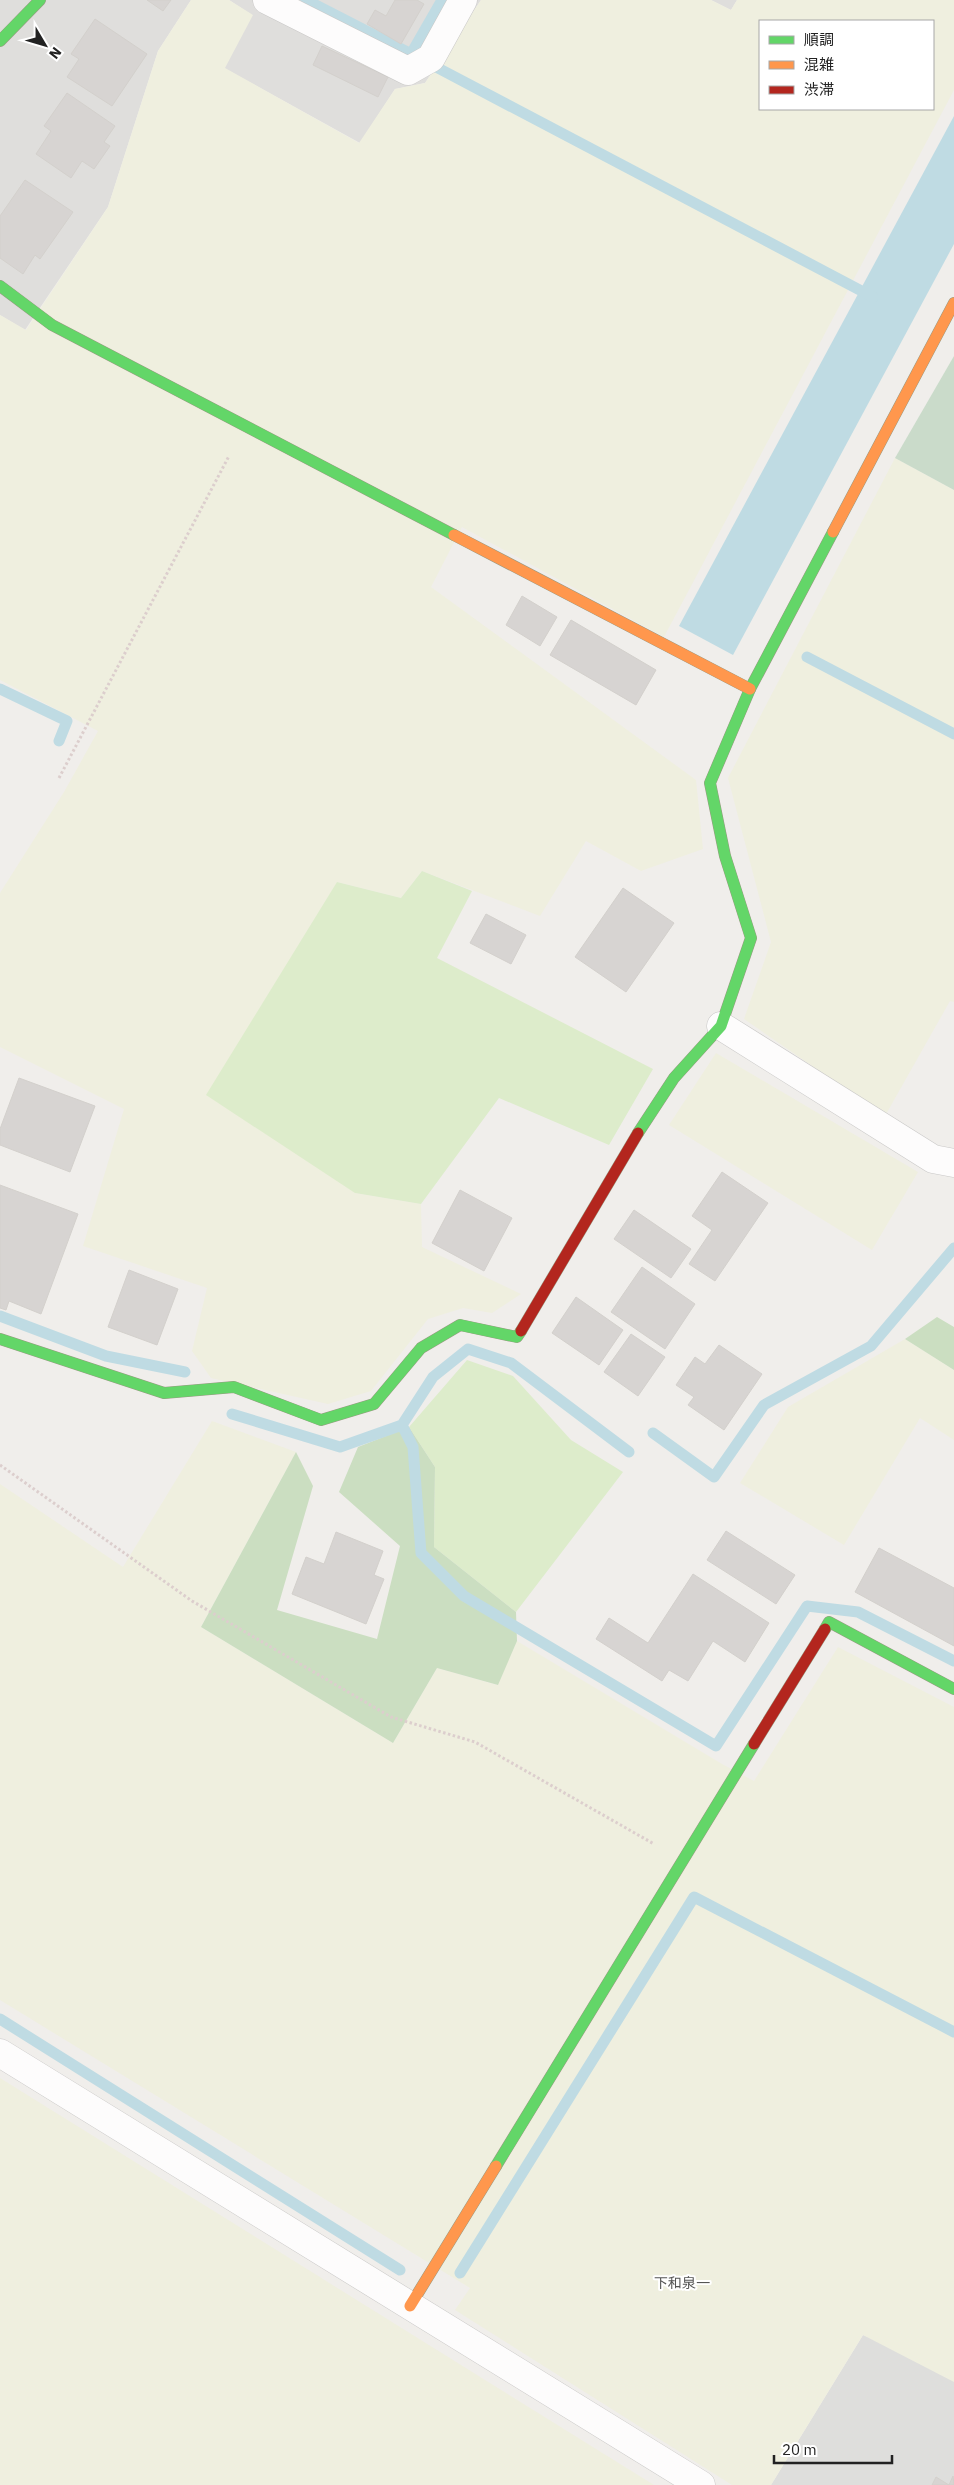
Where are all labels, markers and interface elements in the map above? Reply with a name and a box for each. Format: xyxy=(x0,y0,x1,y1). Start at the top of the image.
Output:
north arrow xyxy=(20,20,70,70)
legend xyxy=(759,20,934,110)
text: 順調 xyxy=(804,30,834,49)
text: N xyxy=(45,43,65,63)
text: 混雑 xyxy=(804,55,834,74)
text: 渋滞 xyxy=(804,80,834,99)
district label: 下和泉一 xyxy=(654,2274,710,2292)
scale bar xyxy=(774,2432,892,2464)
text: 20 m xyxy=(782,2440,817,2459)

